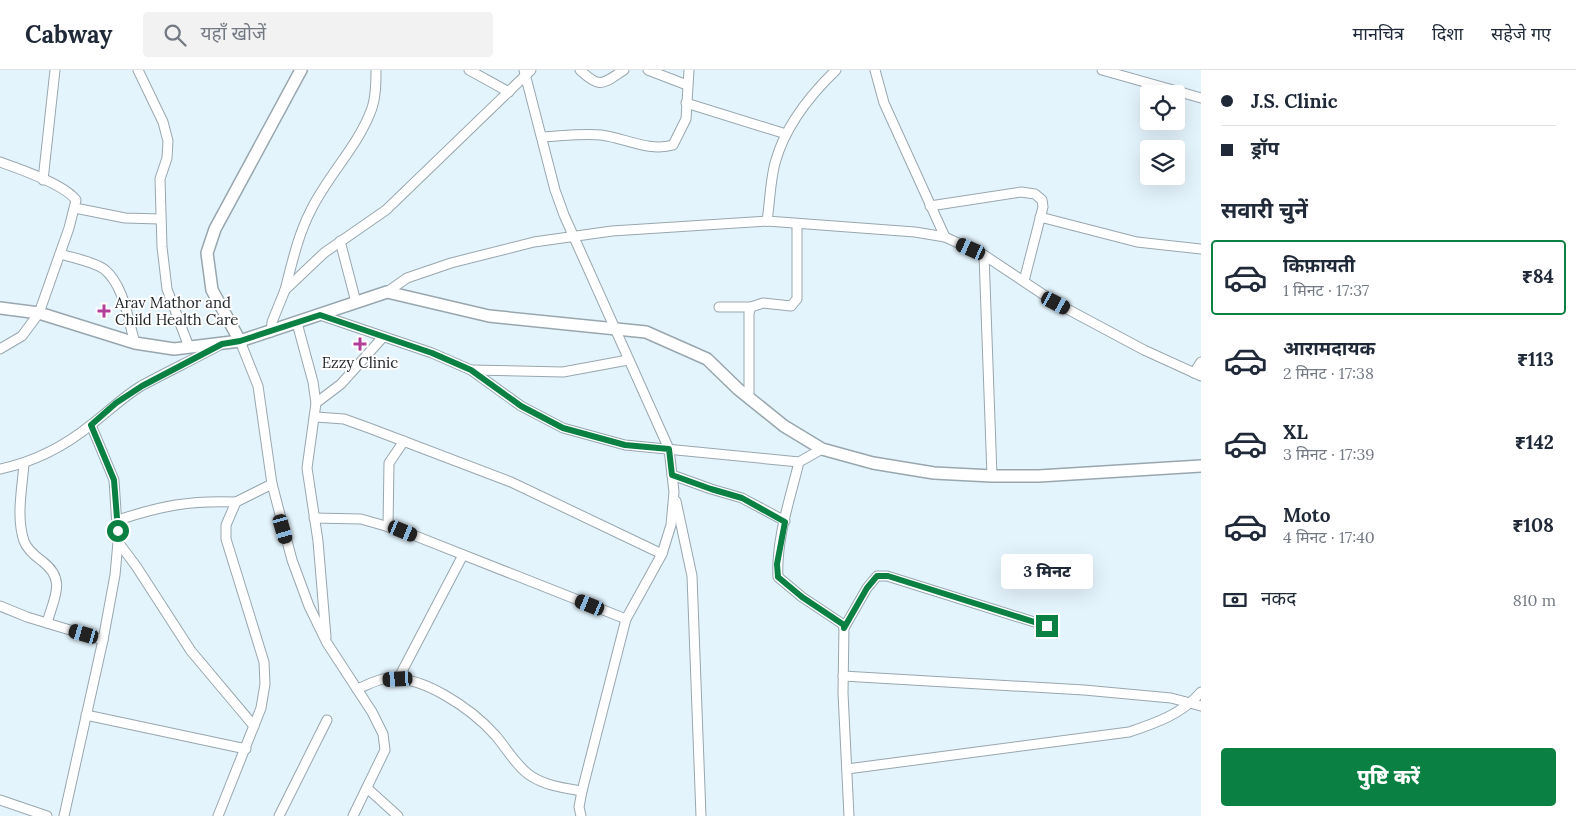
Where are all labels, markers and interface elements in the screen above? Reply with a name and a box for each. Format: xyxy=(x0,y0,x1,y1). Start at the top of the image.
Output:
search box xyxy=(143,12,493,57)
text: Cabway xyxy=(25,19,113,50)
icon: search xyxy=(161,21,189,49)
text: यहाँ खोजें xyxy=(201,21,266,45)
text: मानचित्र xyxy=(1353,22,1404,45)
text: दिशा xyxy=(1432,22,1463,45)
text: सहेजे गए xyxy=(1491,22,1551,45)
map controls xyxy=(1140,85,1185,185)
button: locate xyxy=(1140,85,1185,130)
text: J.S. Clinic xyxy=(1251,89,1338,113)
text: ड्रॉप xyxy=(1251,136,1279,160)
button: layers xyxy=(1140,140,1185,185)
text: सवारी चुनें xyxy=(1221,196,1308,224)
car xyxy=(954,236,987,262)
text: किफ़ायती xyxy=(1283,253,1355,277)
icon: car xyxy=(1223,255,1268,300)
text: ₹84 xyxy=(1522,264,1554,288)
text: 1 मिनट · 17:37 xyxy=(1283,280,1369,300)
car xyxy=(1039,289,1072,317)
place label: Arav Mathor and Child Health Care xyxy=(114,293,238,329)
marker: Arav Mathor and Child Health Care xyxy=(97,304,111,318)
text: आरामदायक xyxy=(1283,336,1375,360)
marker: Ezzy Clinic xyxy=(353,337,367,351)
icon: car xyxy=(1223,338,1268,383)
text: ₹113 xyxy=(1517,347,1554,371)
place label: Ezzy Clinic xyxy=(322,353,398,372)
text: 2 मिनट · 17:38 xyxy=(1283,363,1374,383)
text: XL xyxy=(1283,420,1308,444)
icon: car xyxy=(1223,421,1268,466)
text: ₹142 xyxy=(1515,430,1554,454)
text: 3 मिनट · 17:39 xyxy=(1283,444,1375,464)
text: Moto xyxy=(1283,503,1330,527)
icon: car xyxy=(1223,504,1268,549)
car xyxy=(271,513,294,545)
text: ₹108 xyxy=(1512,513,1554,537)
car xyxy=(386,518,419,544)
route start xyxy=(107,520,129,542)
text: 4 मिनट · 17:40 xyxy=(1283,527,1375,547)
callout: 3 मिनट xyxy=(1001,554,1093,588)
text: 3 मिनट xyxy=(1023,561,1071,581)
icon: cash xyxy=(1221,586,1249,614)
text: नकद xyxy=(1261,586,1296,610)
text: 810 m xyxy=(1513,590,1556,610)
car xyxy=(573,592,606,618)
route end xyxy=(1036,615,1058,637)
car xyxy=(67,623,100,645)
car xyxy=(382,671,413,687)
button: पुष्टि करें xyxy=(1221,748,1556,806)

